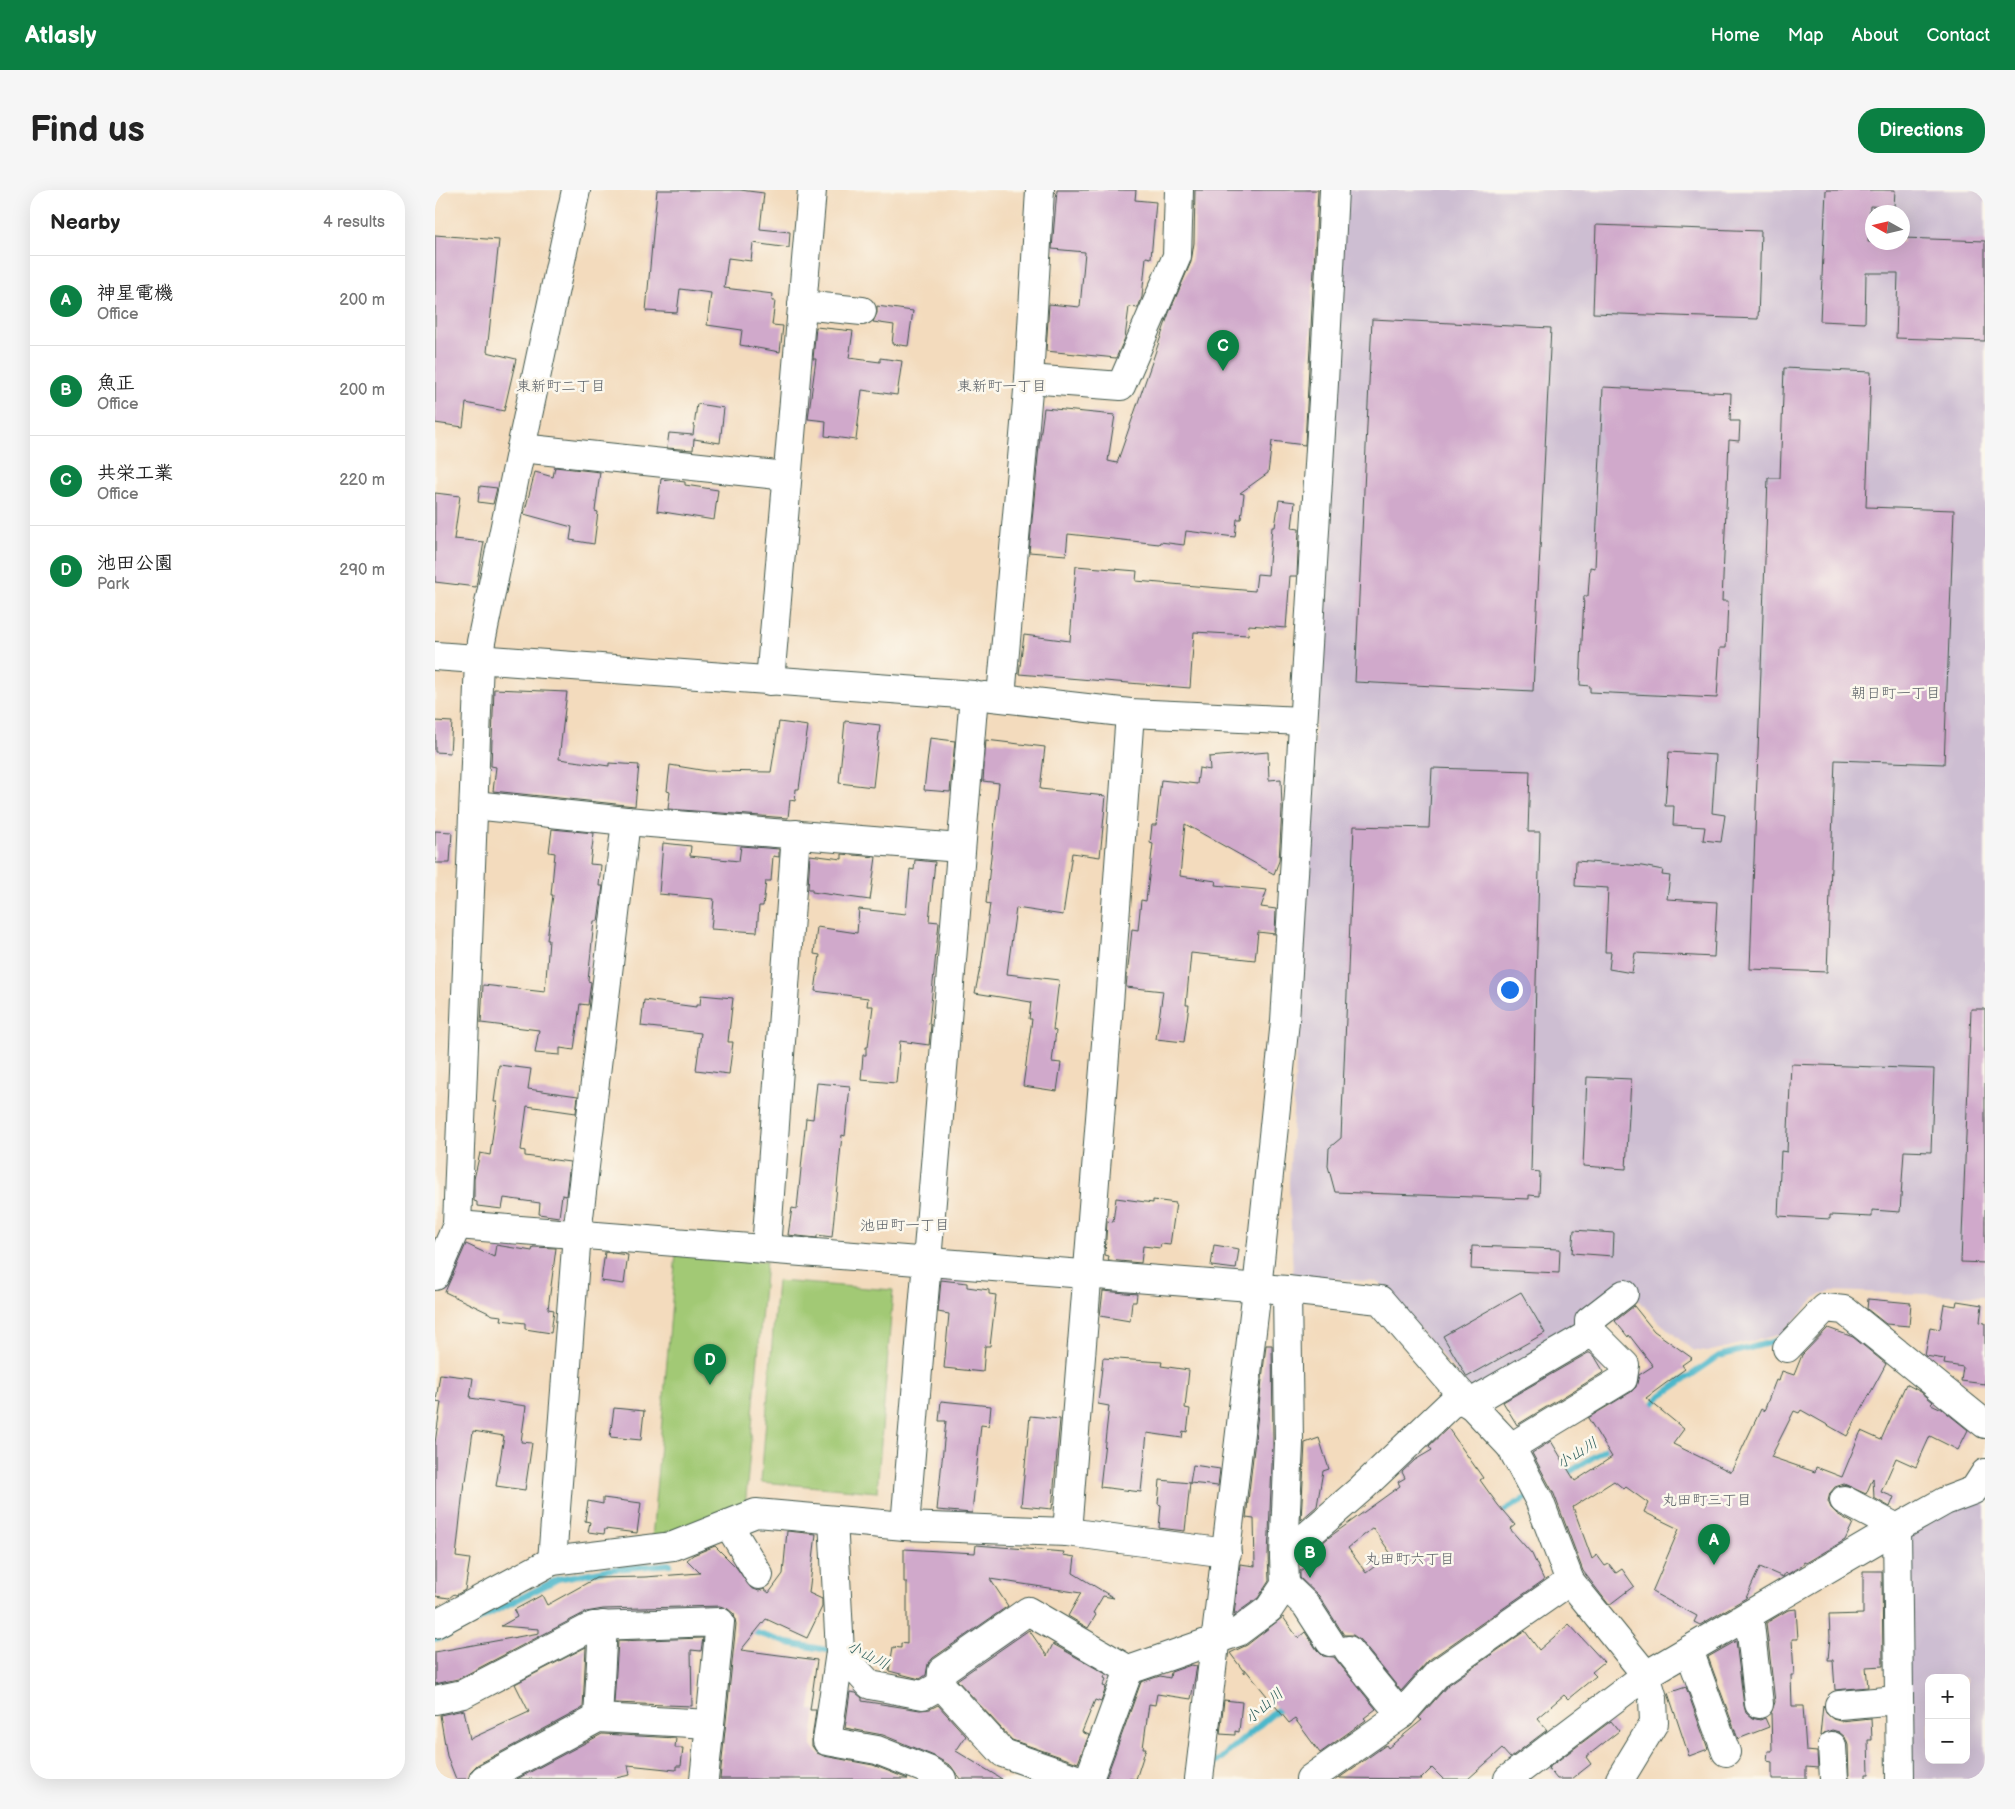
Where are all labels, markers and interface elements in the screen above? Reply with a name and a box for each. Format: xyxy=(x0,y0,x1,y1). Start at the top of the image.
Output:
text: Atlasly xyxy=(25,21,96,50)
text: Home xyxy=(1711,25,1760,46)
text: Map xyxy=(1788,25,1824,46)
text: About xyxy=(1852,25,1899,46)
text: Contact xyxy=(1927,25,1990,46)
button: Directions xyxy=(1858,108,1985,153)
text: Find us xyxy=(30,109,145,152)
north arrow xyxy=(1865,205,1910,250)
text: Nearby xyxy=(50,210,120,235)
text: 4 results xyxy=(323,213,385,232)
text: 神星電機 xyxy=(97,282,173,305)
text: A xyxy=(61,291,71,310)
text: 200 m xyxy=(339,291,385,310)
text: Office xyxy=(97,305,139,324)
pin: C xyxy=(1207,330,1239,371)
text: 魚正 xyxy=(97,372,135,395)
district label: 東新町二丁目 xyxy=(516,377,606,396)
district label: 東新町一丁目 xyxy=(957,377,1047,396)
text: B xyxy=(60,381,72,400)
text: 200 m xyxy=(339,381,385,400)
text: Office xyxy=(97,395,139,414)
text: 共栄工業 xyxy=(97,462,173,485)
text: C xyxy=(60,471,72,490)
text: 220 m xyxy=(339,471,385,490)
text: Office xyxy=(97,485,139,504)
text: 池田公園 xyxy=(97,552,173,575)
text: D xyxy=(60,561,72,580)
text: 290 m xyxy=(339,561,385,580)
text: Park xyxy=(97,575,129,594)
district label: 朝日町一丁目 xyxy=(1851,684,1941,703)
your location xyxy=(1497,977,1523,1003)
district label: 池田町一丁目 xyxy=(860,1216,950,1235)
pin: D xyxy=(694,1344,726,1385)
water label: 小山川 xyxy=(1553,1433,1601,1473)
district label: 丸田町三丁目 xyxy=(1662,1491,1752,1510)
pin: A xyxy=(1698,1524,1730,1565)
pin: B xyxy=(1294,1537,1326,1578)
district label: 丸田町六丁目 xyxy=(1365,1550,1455,1569)
water label: 小山川 xyxy=(843,1637,892,1674)
map controls xyxy=(1925,1674,1970,1764)
button: + xyxy=(1925,1674,1970,1719)
water label: 小山川 xyxy=(1241,1684,1288,1728)
button: − xyxy=(1925,1719,1970,1764)

